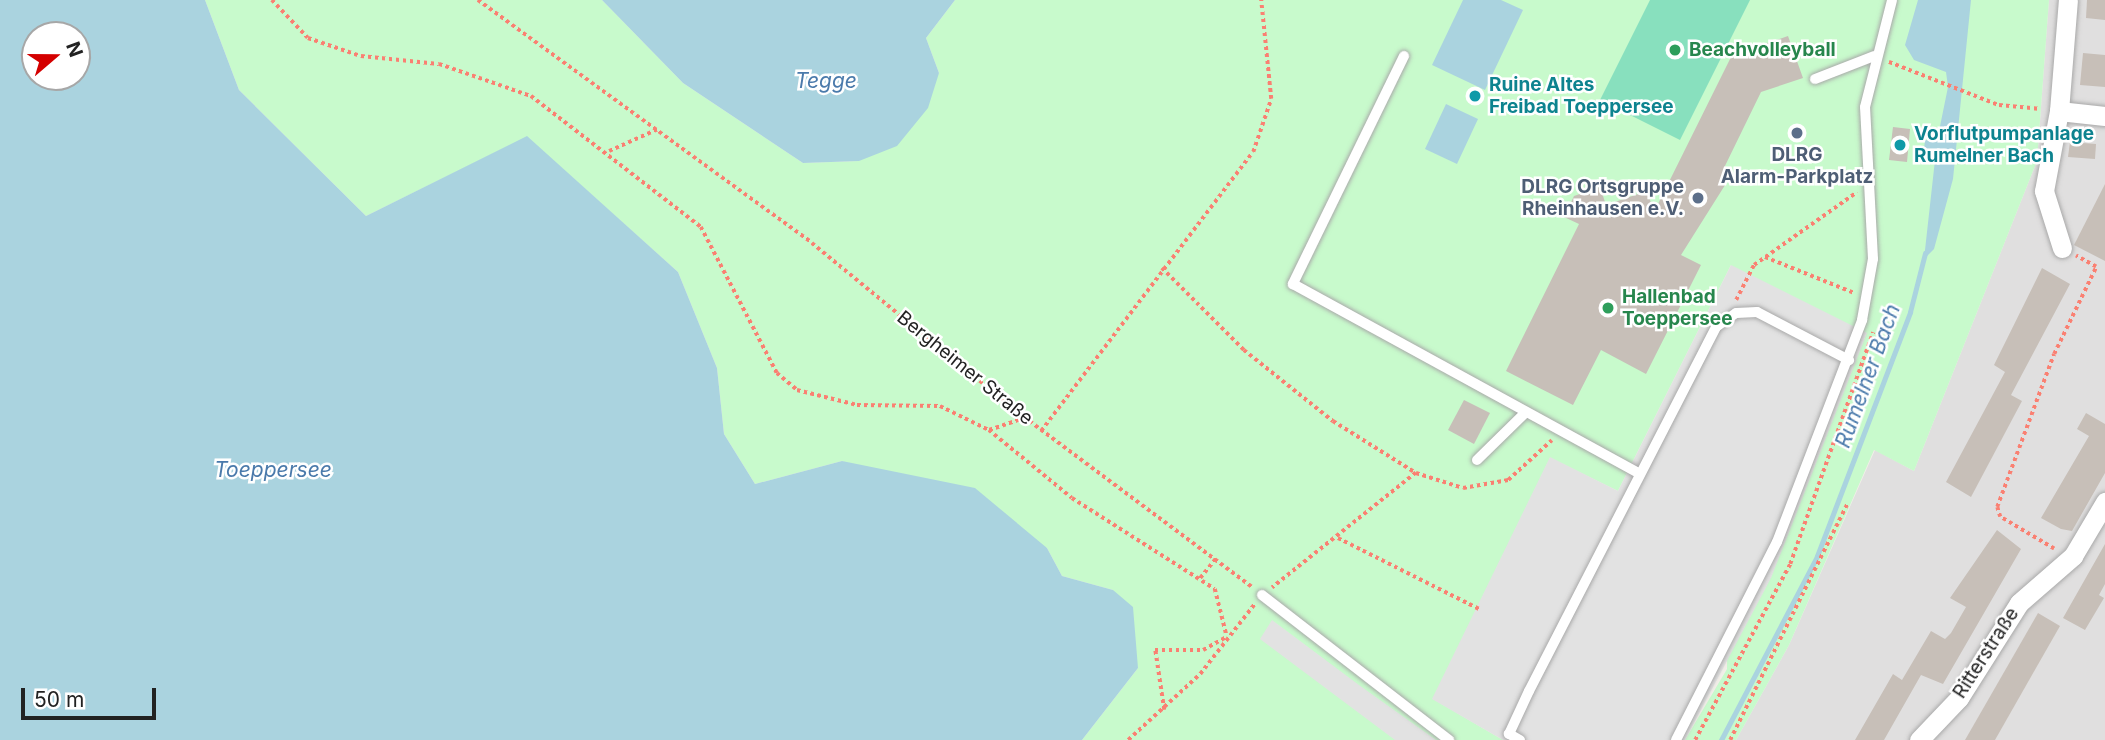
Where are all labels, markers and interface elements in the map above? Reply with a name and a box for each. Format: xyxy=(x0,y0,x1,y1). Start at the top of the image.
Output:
north arrow xyxy=(21,21,91,91)
text: N xyxy=(61,39,88,60)
place label: Beachvolleyball xyxy=(1689,39,1836,61)
marker: Beachvolleyball xyxy=(1667,42,1683,58)
water label: Tegge xyxy=(795,68,857,94)
place label: Ruine Altes Freibad Toeppersee xyxy=(1489,74,1674,118)
marker: Ruine Altes Freibad Toeppersee xyxy=(1467,88,1483,104)
place label: Vorflutpumpanlage Rumelner Bach xyxy=(1914,123,2094,167)
marker: DLRG Alarm-Parkplatz xyxy=(1789,125,1805,141)
marker: Vorflutpumpanlage Rumelner Bach xyxy=(1892,137,1908,153)
place label: DLRG Alarm-Parkplatz xyxy=(1721,144,1873,188)
place label: DLRG Ortsgruppe Rheinhausen e.V. xyxy=(1521,176,1684,220)
marker: DLRG Ortsgruppe Rheinhausen e.V. xyxy=(1690,190,1706,206)
place label: Hallenbad Toeppersee xyxy=(1622,286,1732,330)
marker: Hallenbad Toeppersee xyxy=(1600,300,1616,316)
water label: Rumelner Bach xyxy=(1830,301,1906,451)
street label: Bergheimer Straße xyxy=(892,306,1038,430)
water label: Toeppersee xyxy=(214,457,332,483)
street label: Ritterstraße xyxy=(1948,603,2024,703)
scale bar xyxy=(24,674,159,718)
text: 50 m xyxy=(34,687,84,712)

